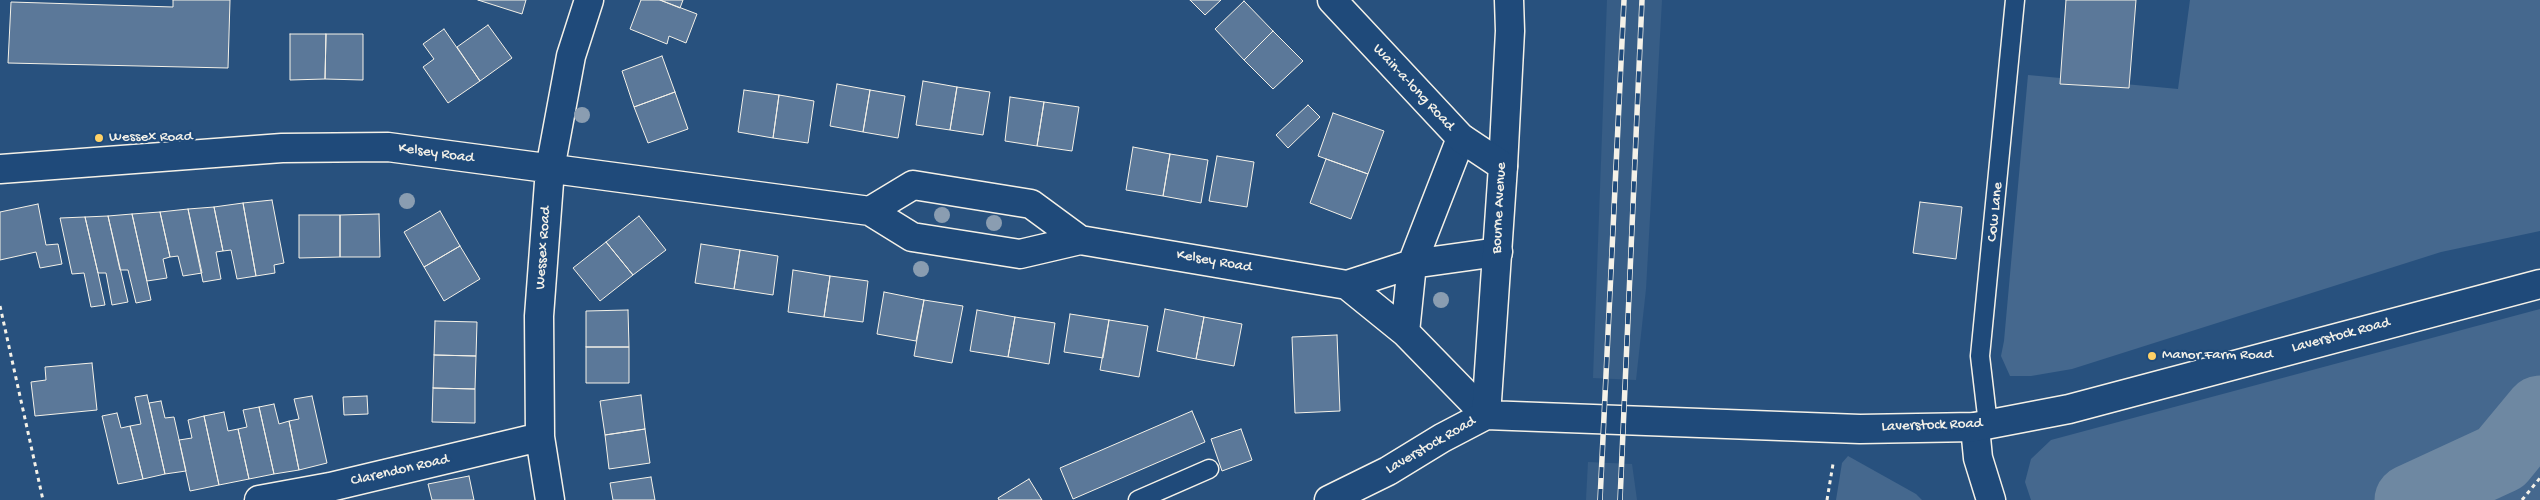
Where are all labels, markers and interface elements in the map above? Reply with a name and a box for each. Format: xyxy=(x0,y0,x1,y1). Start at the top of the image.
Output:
street label: Wain-a-long Road xyxy=(1368,41,1458,135)
place label: Wessex Road xyxy=(109,129,192,147)
marker: Wessex Road xyxy=(93,132,105,144)
street label: Kelsey Road xyxy=(397,140,475,168)
street label: Bourne Avenue xyxy=(1489,162,1511,254)
street label: Cow Lane xyxy=(1984,181,2008,243)
street label: Wessex Road xyxy=(532,206,556,290)
street label: Kelsey Road xyxy=(1175,247,1253,277)
street label: Laverstock Road xyxy=(2290,314,2392,358)
place label: Manor Farm Road xyxy=(2162,347,2273,365)
marker: Manor Farm Road xyxy=(2146,350,2158,362)
street label: Laverstock Road xyxy=(1383,413,1479,479)
street label: Laverstock Road xyxy=(1881,415,1983,437)
street label: Clarendon Road xyxy=(349,451,451,491)

